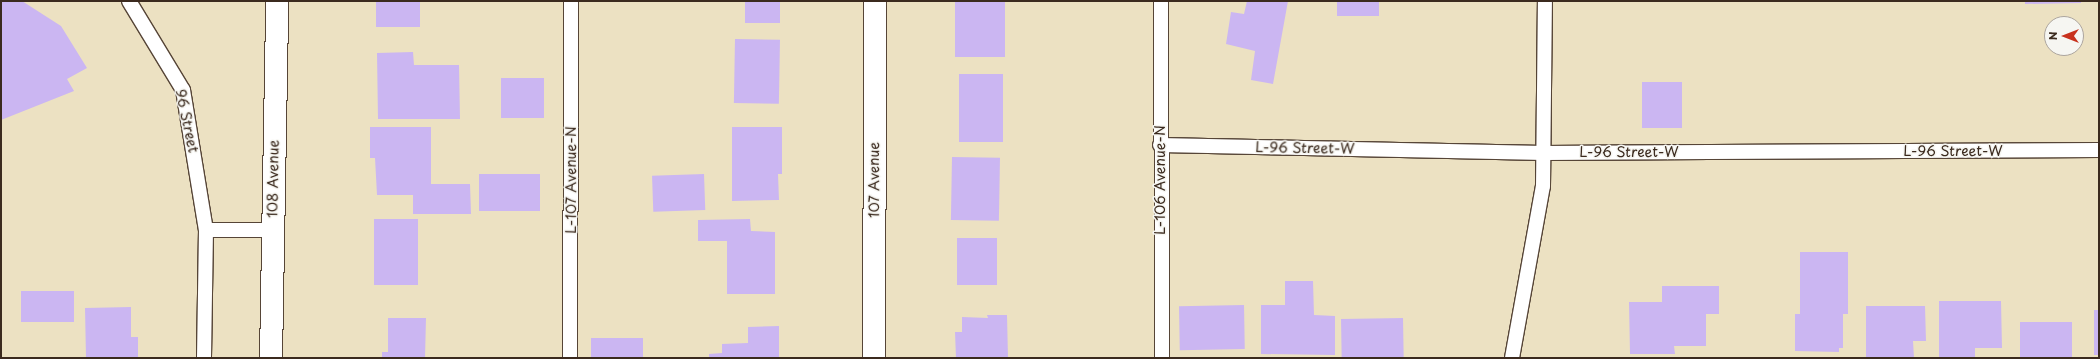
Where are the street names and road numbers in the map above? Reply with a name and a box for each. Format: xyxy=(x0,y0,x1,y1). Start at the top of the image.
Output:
street label: 96 Street xyxy=(172,88,202,154)
street label: L-106 Avenue-N xyxy=(1152,125,1168,235)
street label: L-107 Avenue-N xyxy=(563,126,579,234)
street label: L-96 Street-W xyxy=(1255,139,1355,157)
street label: 108 Avenue xyxy=(264,140,282,218)
street label: 107 Avenue xyxy=(866,142,882,218)
street label: L-96 Street-W xyxy=(1904,143,2002,159)
street label: L-96 Street-W xyxy=(1580,144,1678,160)

